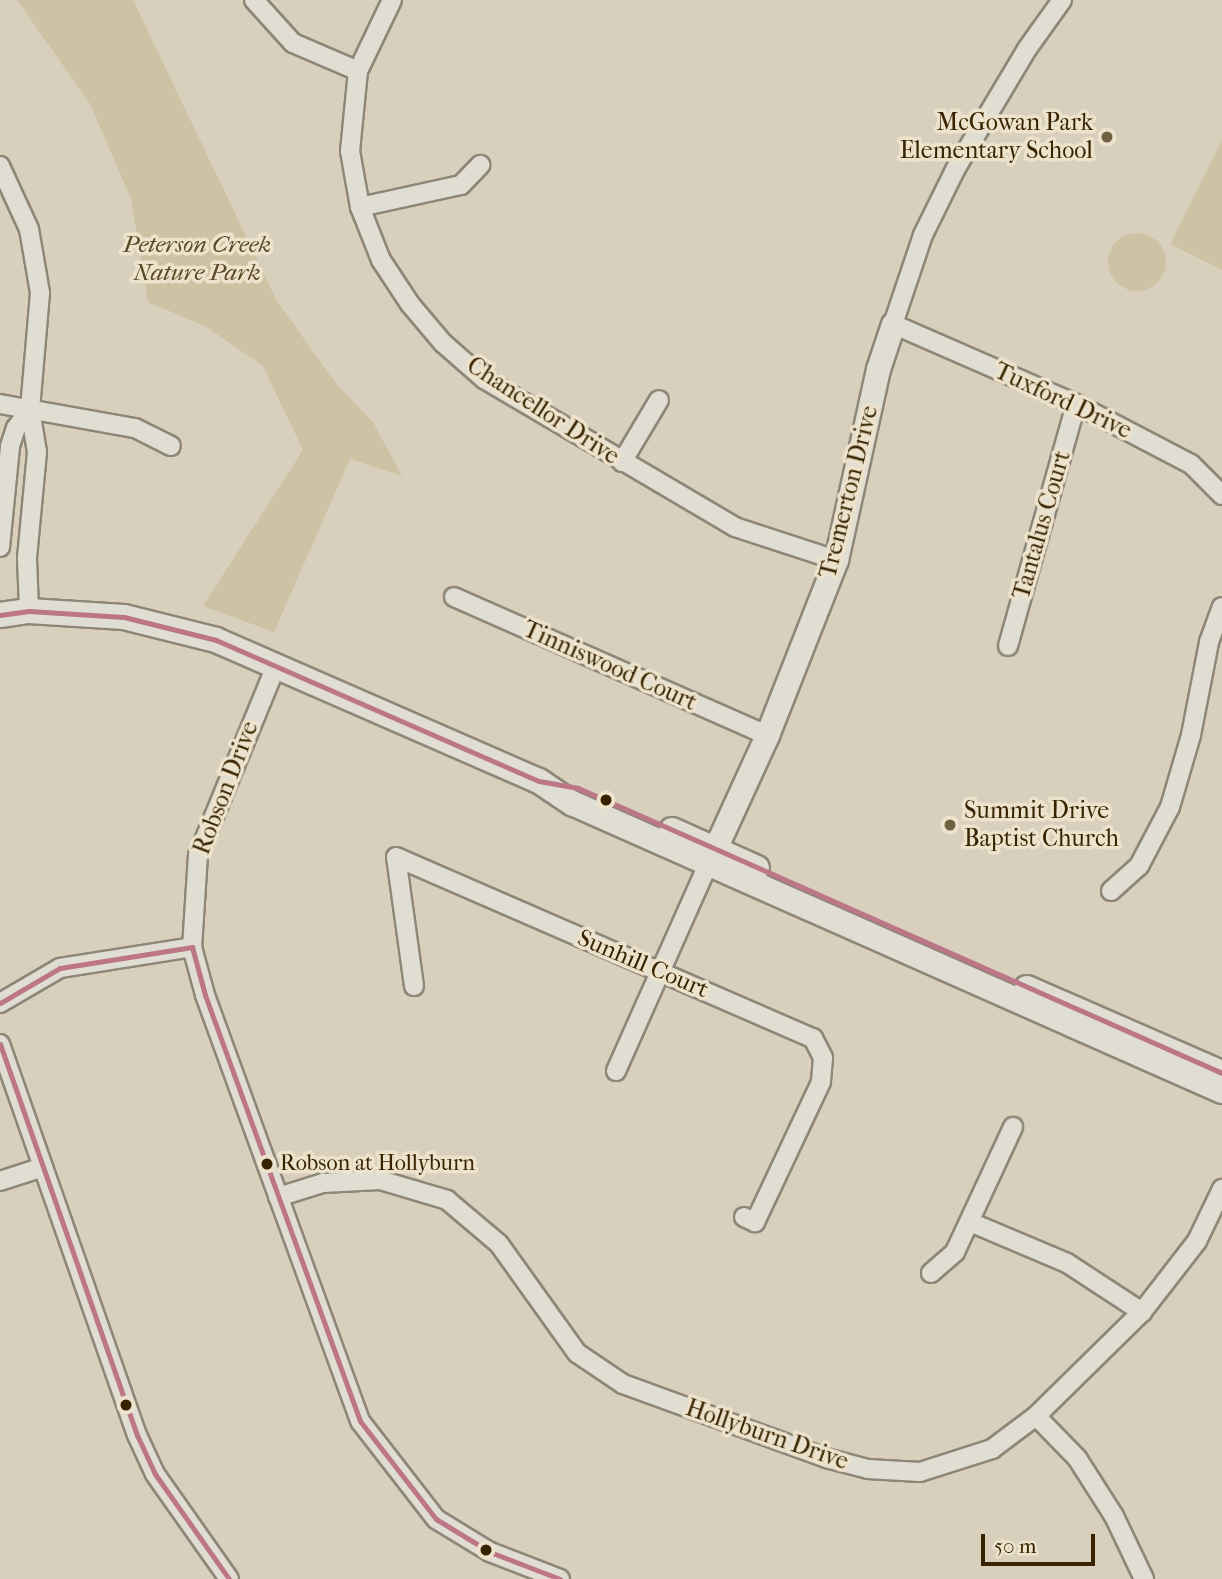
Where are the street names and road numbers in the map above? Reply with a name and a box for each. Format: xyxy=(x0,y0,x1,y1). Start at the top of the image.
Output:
street label: Chancellor Drive xyxy=(461,351,625,471)
street label: Tuxford Drive xyxy=(990,357,1136,445)
street label: Tremerton Drive xyxy=(814,403,884,581)
street label: Tantalus Court xyxy=(1007,447,1077,603)
street label: Tinniswood Court xyxy=(519,615,701,717)
street label: Robson Drive xyxy=(187,717,265,859)
street label: Sunhill Court xyxy=(573,924,713,1004)
street label: Hollyburn Drive xyxy=(682,1394,852,1476)

